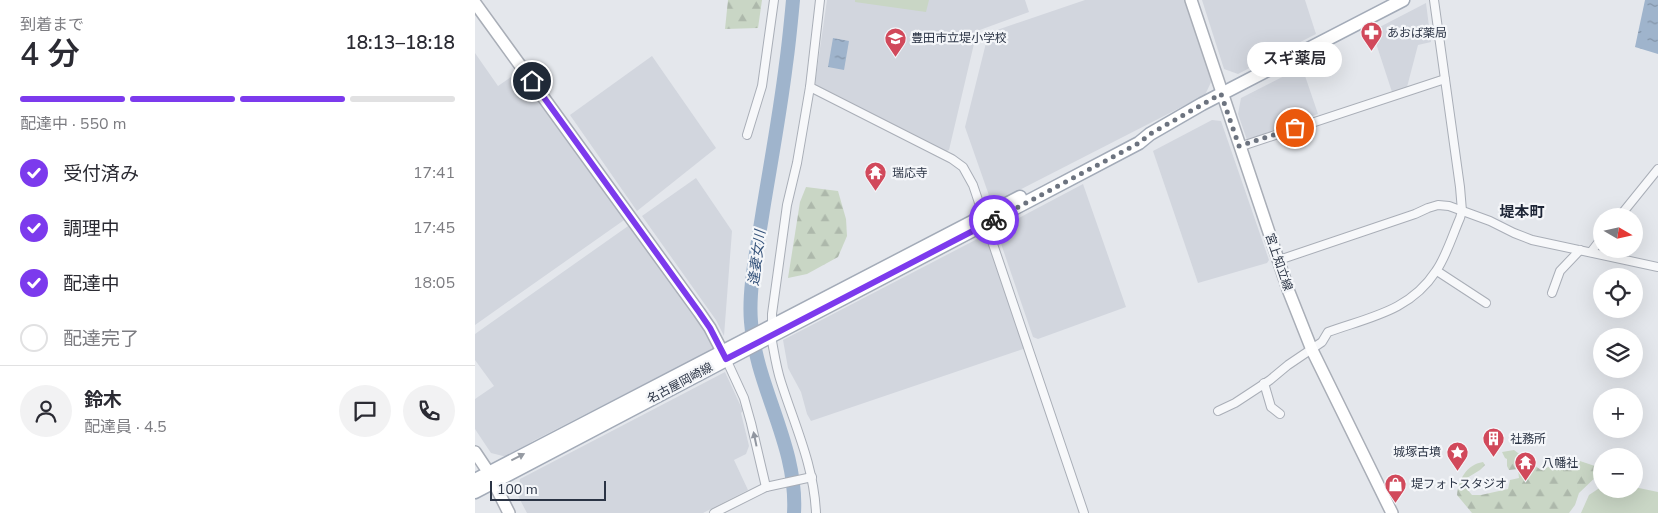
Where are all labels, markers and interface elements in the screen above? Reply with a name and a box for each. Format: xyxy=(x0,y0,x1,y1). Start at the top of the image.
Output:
text: 到着まで xyxy=(20,14,84,36)
pharmacy icon: あおば薬局 xyxy=(1359,21,1383,52)
place label: あおば薬局 xyxy=(1387,25,1447,41)
school or university icon: 豊田市立堤小学校 xyxy=(883,26,907,57)
text: 18:13–18:18 xyxy=(345,30,455,56)
place label: 豊田市立堤小学校 xyxy=(911,30,1007,46)
text: 4 分 xyxy=(20,33,80,76)
callout: スギ薬局 xyxy=(1247,43,1343,78)
text: スギ薬局 xyxy=(1262,48,1327,70)
pin xyxy=(511,60,553,102)
icon: home xyxy=(518,67,546,95)
pin xyxy=(1274,107,1316,149)
text: 配達中 · 550 m xyxy=(20,113,126,135)
icon: bag xyxy=(1281,114,1309,142)
icon: check xyxy=(20,159,48,187)
text: 受付済み xyxy=(63,161,139,187)
temple icon: 瑞応寺 xyxy=(864,161,888,192)
text: 17:41 xyxy=(413,162,455,184)
place label: 瑞応寺 xyxy=(892,165,928,181)
courier xyxy=(969,195,1019,245)
district label: 堤本町 xyxy=(1499,202,1545,222)
icon: bike xyxy=(980,206,1008,234)
north arrow xyxy=(1593,208,1643,258)
map controls xyxy=(1593,208,1643,498)
icon: check xyxy=(20,214,48,242)
text: 調理中 xyxy=(63,216,120,242)
text: 17:45 xyxy=(413,217,455,239)
water label: 逢妻女川 xyxy=(744,227,770,287)
street label: 宮上知立線 xyxy=(1262,231,1296,293)
button: locate xyxy=(1593,268,1643,318)
icon: check xyxy=(20,269,48,297)
text: 配達中 xyxy=(63,271,120,297)
text: 18:05 xyxy=(413,272,455,294)
text: 配達完了 xyxy=(63,326,139,352)
button: layers xyxy=(1593,328,1643,378)
street label: 名古屋岡崎線 xyxy=(644,359,716,407)
button: person xyxy=(20,385,72,437)
button: chat xyxy=(339,385,391,437)
button: phone xyxy=(403,385,455,437)
text: 鈴木 xyxy=(84,387,122,413)
button: + xyxy=(1593,388,1643,438)
text: 配達員 · 4.5 xyxy=(84,416,167,438)
building icon: 社務所 xyxy=(1482,427,1506,458)
place label: 社務所 xyxy=(1510,431,1546,447)
one-way arrow xyxy=(751,432,759,447)
place icon: 城塚古墳 xyxy=(1445,440,1469,471)
place label: 城塚古墳 xyxy=(1393,444,1441,460)
button: − xyxy=(1593,448,1643,498)
temple icon: 八幡社 xyxy=(1514,451,1538,482)
one-way arrow xyxy=(511,453,525,461)
place label: 八幡社 xyxy=(1542,455,1578,471)
shop icon: 堤フォトスタジオ xyxy=(1383,472,1407,503)
place label: 堤フォトスタジオ xyxy=(1411,476,1507,492)
scale bar xyxy=(490,478,606,501)
text: 100 m xyxy=(497,480,538,499)

